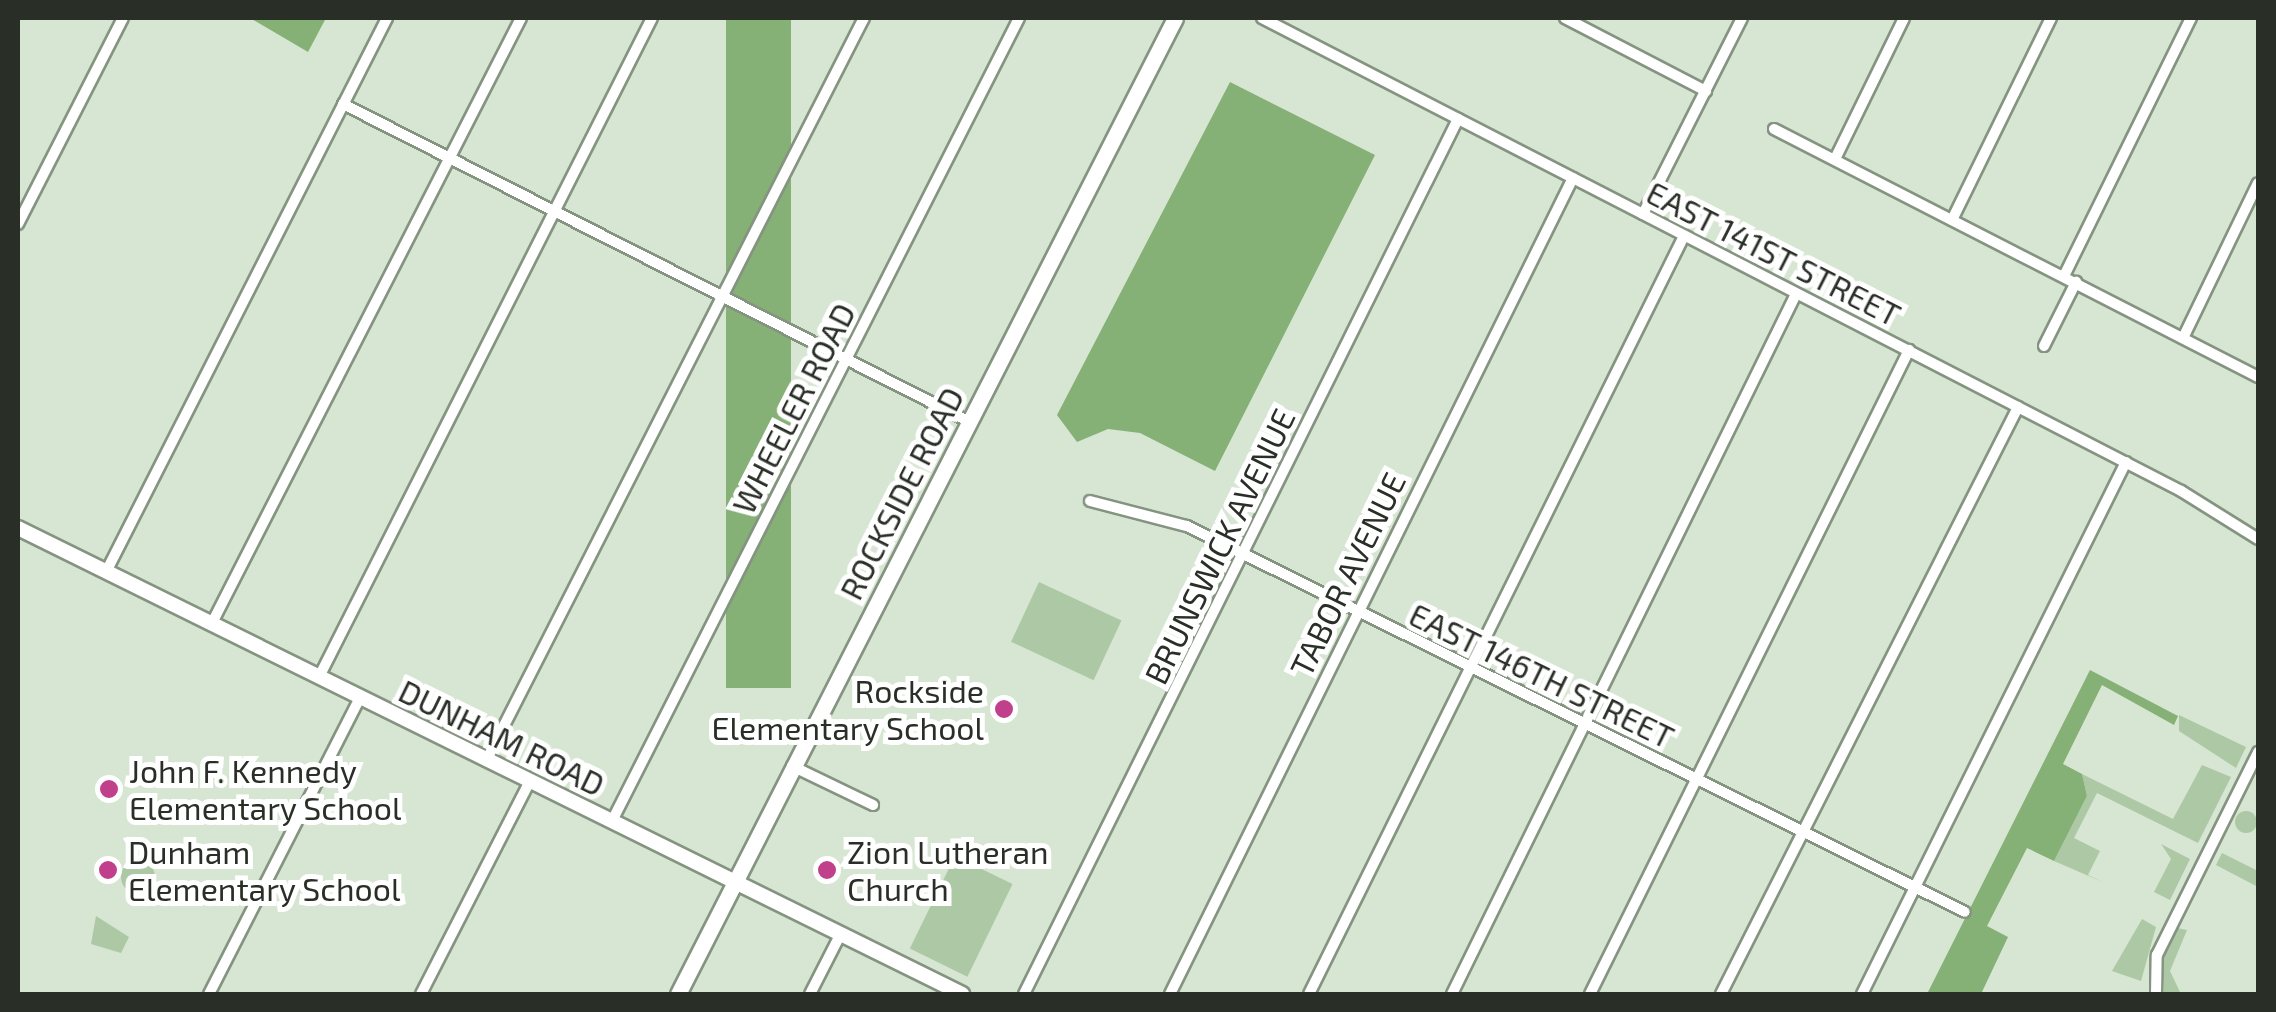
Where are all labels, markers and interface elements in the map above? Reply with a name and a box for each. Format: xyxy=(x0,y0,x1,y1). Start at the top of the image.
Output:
street label: EAST 141ST STREET xyxy=(1640,172,1908,334)
street label: WHEELER ROAD xyxy=(723,296,863,520)
street label: ROCKSIDE ROAD xyxy=(831,380,971,606)
street label: BRUNSWICK AVENUE xyxy=(1135,402,1303,690)
street label: TABOR AVENUE xyxy=(1281,465,1413,683)
street label: EAST 146TH STREET xyxy=(1403,594,1681,756)
street label: DUNHAM ROAD xyxy=(393,671,611,803)
place label: Rockside Elementary School xyxy=(711,672,984,747)
marker: Rockside Elementary School xyxy=(993,698,1015,720)
place label: John F. Kennedy Elementary School xyxy=(129,752,402,827)
marker: John F. Kennedy Elementary School xyxy=(98,778,120,800)
place label: Dunham Elementary School xyxy=(128,833,401,908)
place label: Zion Lutheran Church xyxy=(847,833,1049,908)
marker: Dunham Elementary School xyxy=(97,859,119,881)
marker: Zion Lutheran Church xyxy=(816,859,838,881)

